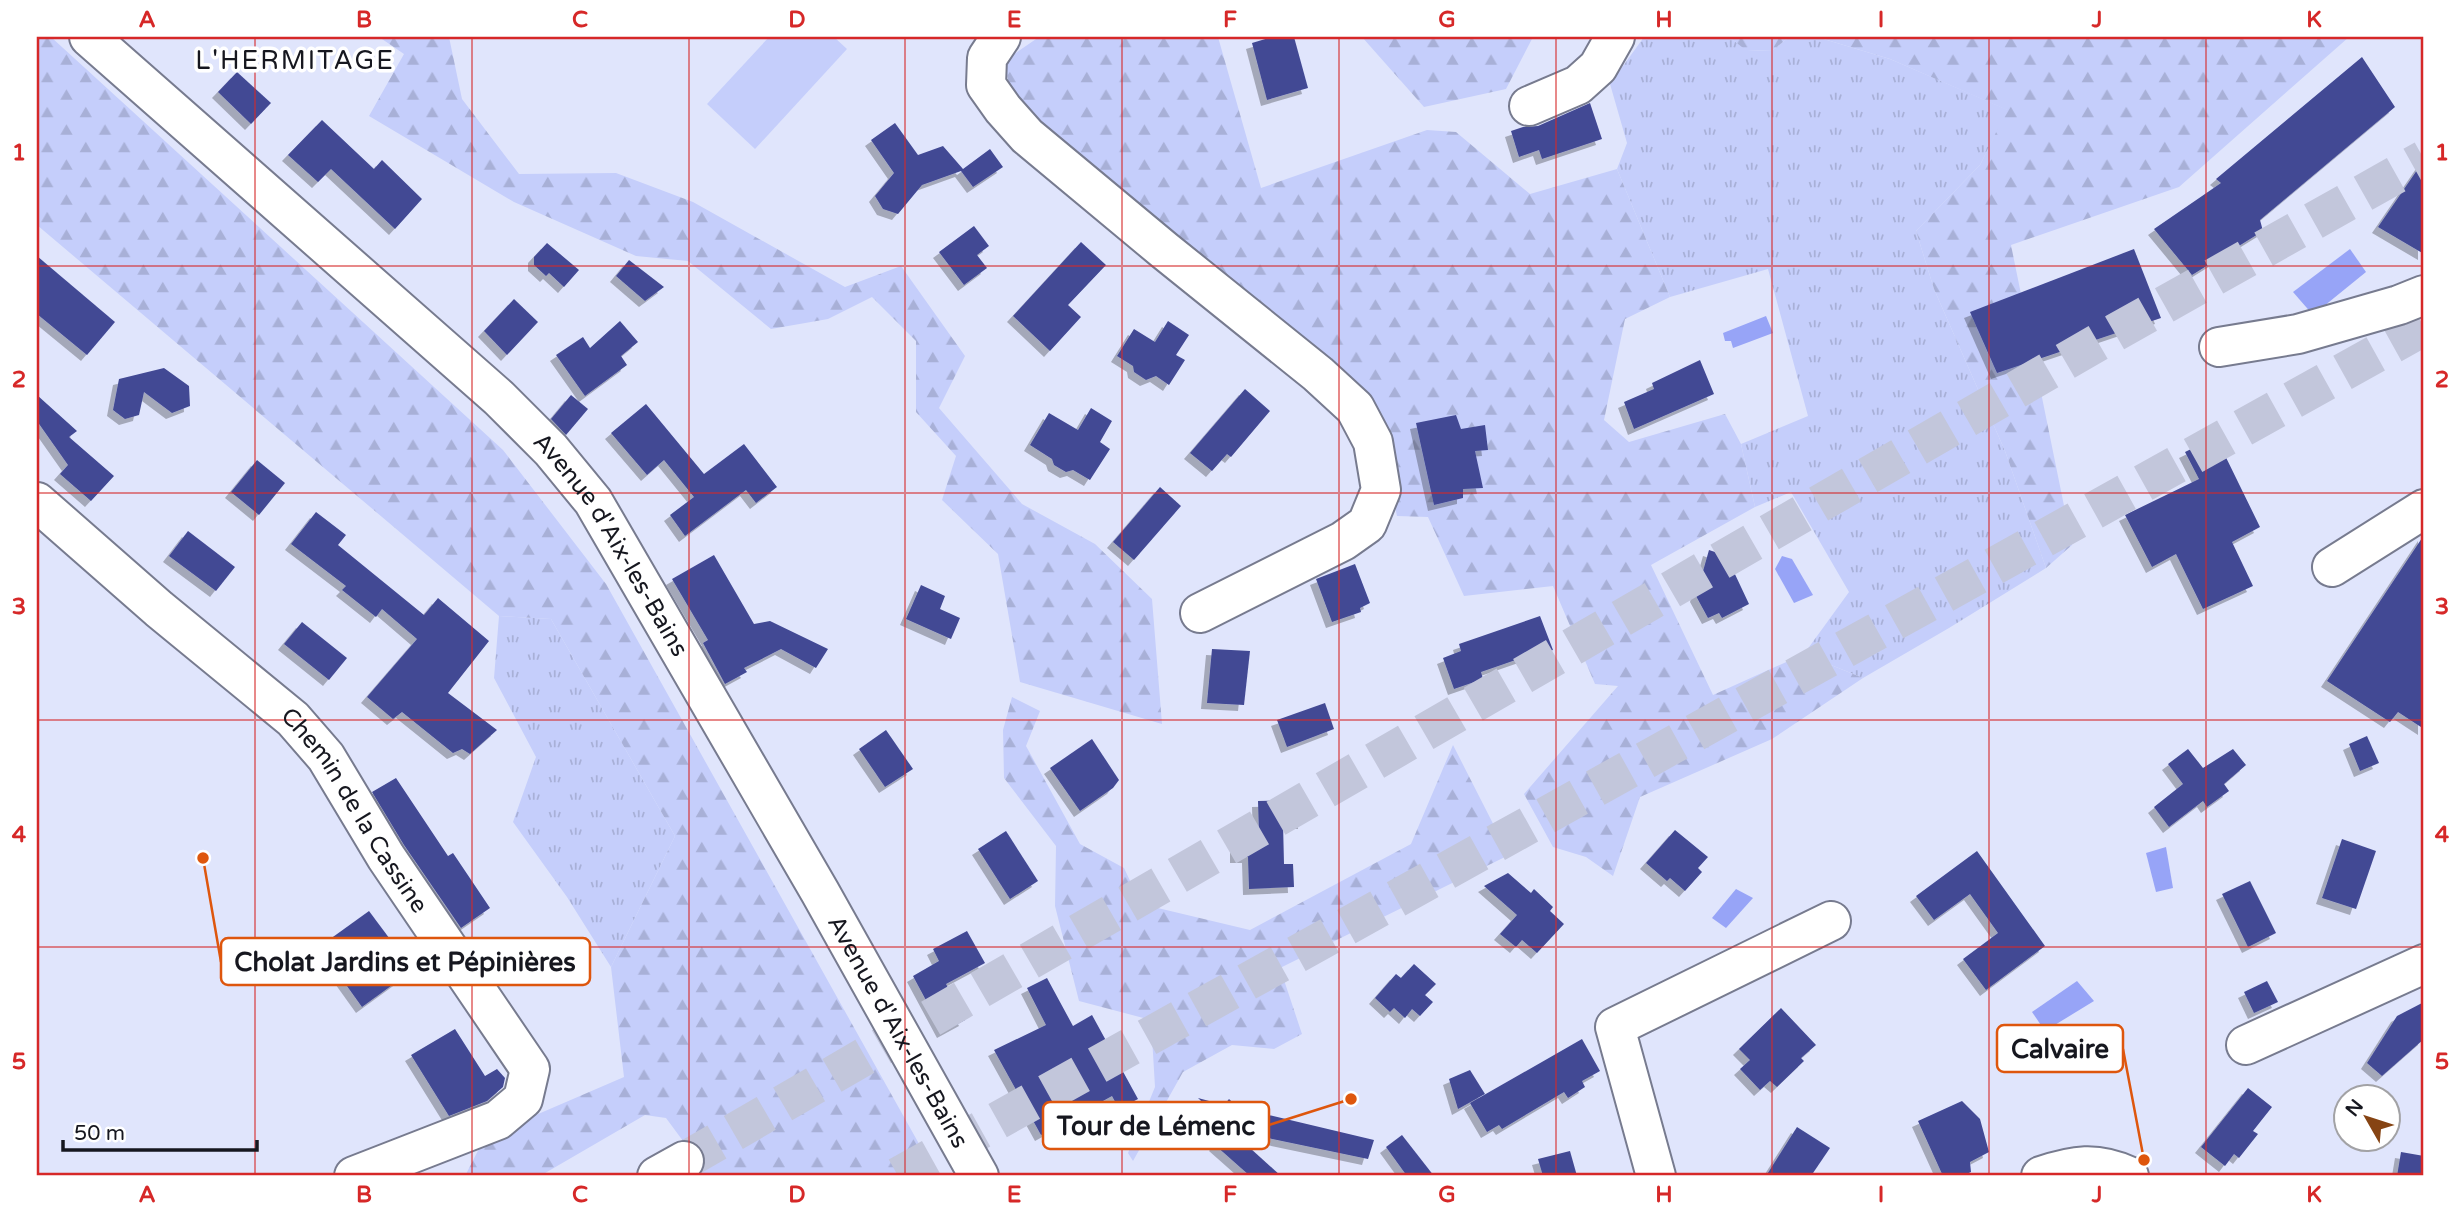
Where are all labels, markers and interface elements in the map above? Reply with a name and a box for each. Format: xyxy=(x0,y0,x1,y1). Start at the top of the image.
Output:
text: A xyxy=(138,6,156,34)
text: B xyxy=(356,6,372,34)
text: C xyxy=(572,6,588,34)
text: D xyxy=(788,6,806,34)
text: E xyxy=(1007,6,1021,34)
text: F xyxy=(1223,6,1237,34)
text: G xyxy=(1438,6,1456,34)
text: H xyxy=(1655,6,1673,34)
text: I xyxy=(1878,6,1884,34)
text: J xyxy=(2091,6,2102,34)
text: K xyxy=(2306,6,2322,34)
district label: L'HERMITAGE xyxy=(195,45,395,76)
text: 1 xyxy=(12,139,26,167)
text: 1 xyxy=(2435,139,2449,167)
text: 2 xyxy=(12,366,26,394)
text: 2 xyxy=(2435,366,2449,394)
street label: Avenue d'Aix-les-Bains xyxy=(527,426,694,661)
text: 3 xyxy=(12,593,26,621)
text: 3 xyxy=(2435,593,2449,621)
street label: Chemin de la Cassine xyxy=(276,701,434,918)
text: 4 xyxy=(12,821,27,849)
text: 4 xyxy=(2435,821,2450,849)
street label: Avenue d'Aix-les-Bains xyxy=(822,910,975,1153)
callout: Cholat Jardins et Pépinières xyxy=(221,938,590,985)
text: Cholat Jardins et Pépinières xyxy=(234,947,576,978)
callout: Calvaire xyxy=(1997,1025,2123,1072)
text: Calvaire xyxy=(2011,1034,2109,1065)
text: 5 xyxy=(12,1048,26,1076)
text: 5 xyxy=(2435,1048,2449,1076)
north arrow xyxy=(2332,1084,2402,1154)
text: N xyxy=(2341,1095,2368,1121)
callout: Tour de Lémenc xyxy=(1043,1102,1269,1149)
scale bar xyxy=(63,1108,257,1152)
text: Tour de Lémenc xyxy=(1056,1111,1255,1142)
text: 50 m xyxy=(74,1121,125,1146)
text: A xyxy=(138,1181,156,1209)
text: B xyxy=(356,1181,372,1209)
text: C xyxy=(572,1181,588,1209)
text: D xyxy=(788,1181,806,1209)
text: E xyxy=(1007,1181,1021,1209)
text: F xyxy=(1223,1181,1237,1209)
text: G xyxy=(1438,1181,1456,1209)
text: H xyxy=(1655,1181,1673,1209)
text: I xyxy=(1878,1181,1884,1209)
text: J xyxy=(2091,1181,2102,1209)
text: K xyxy=(2306,1181,2322,1209)

